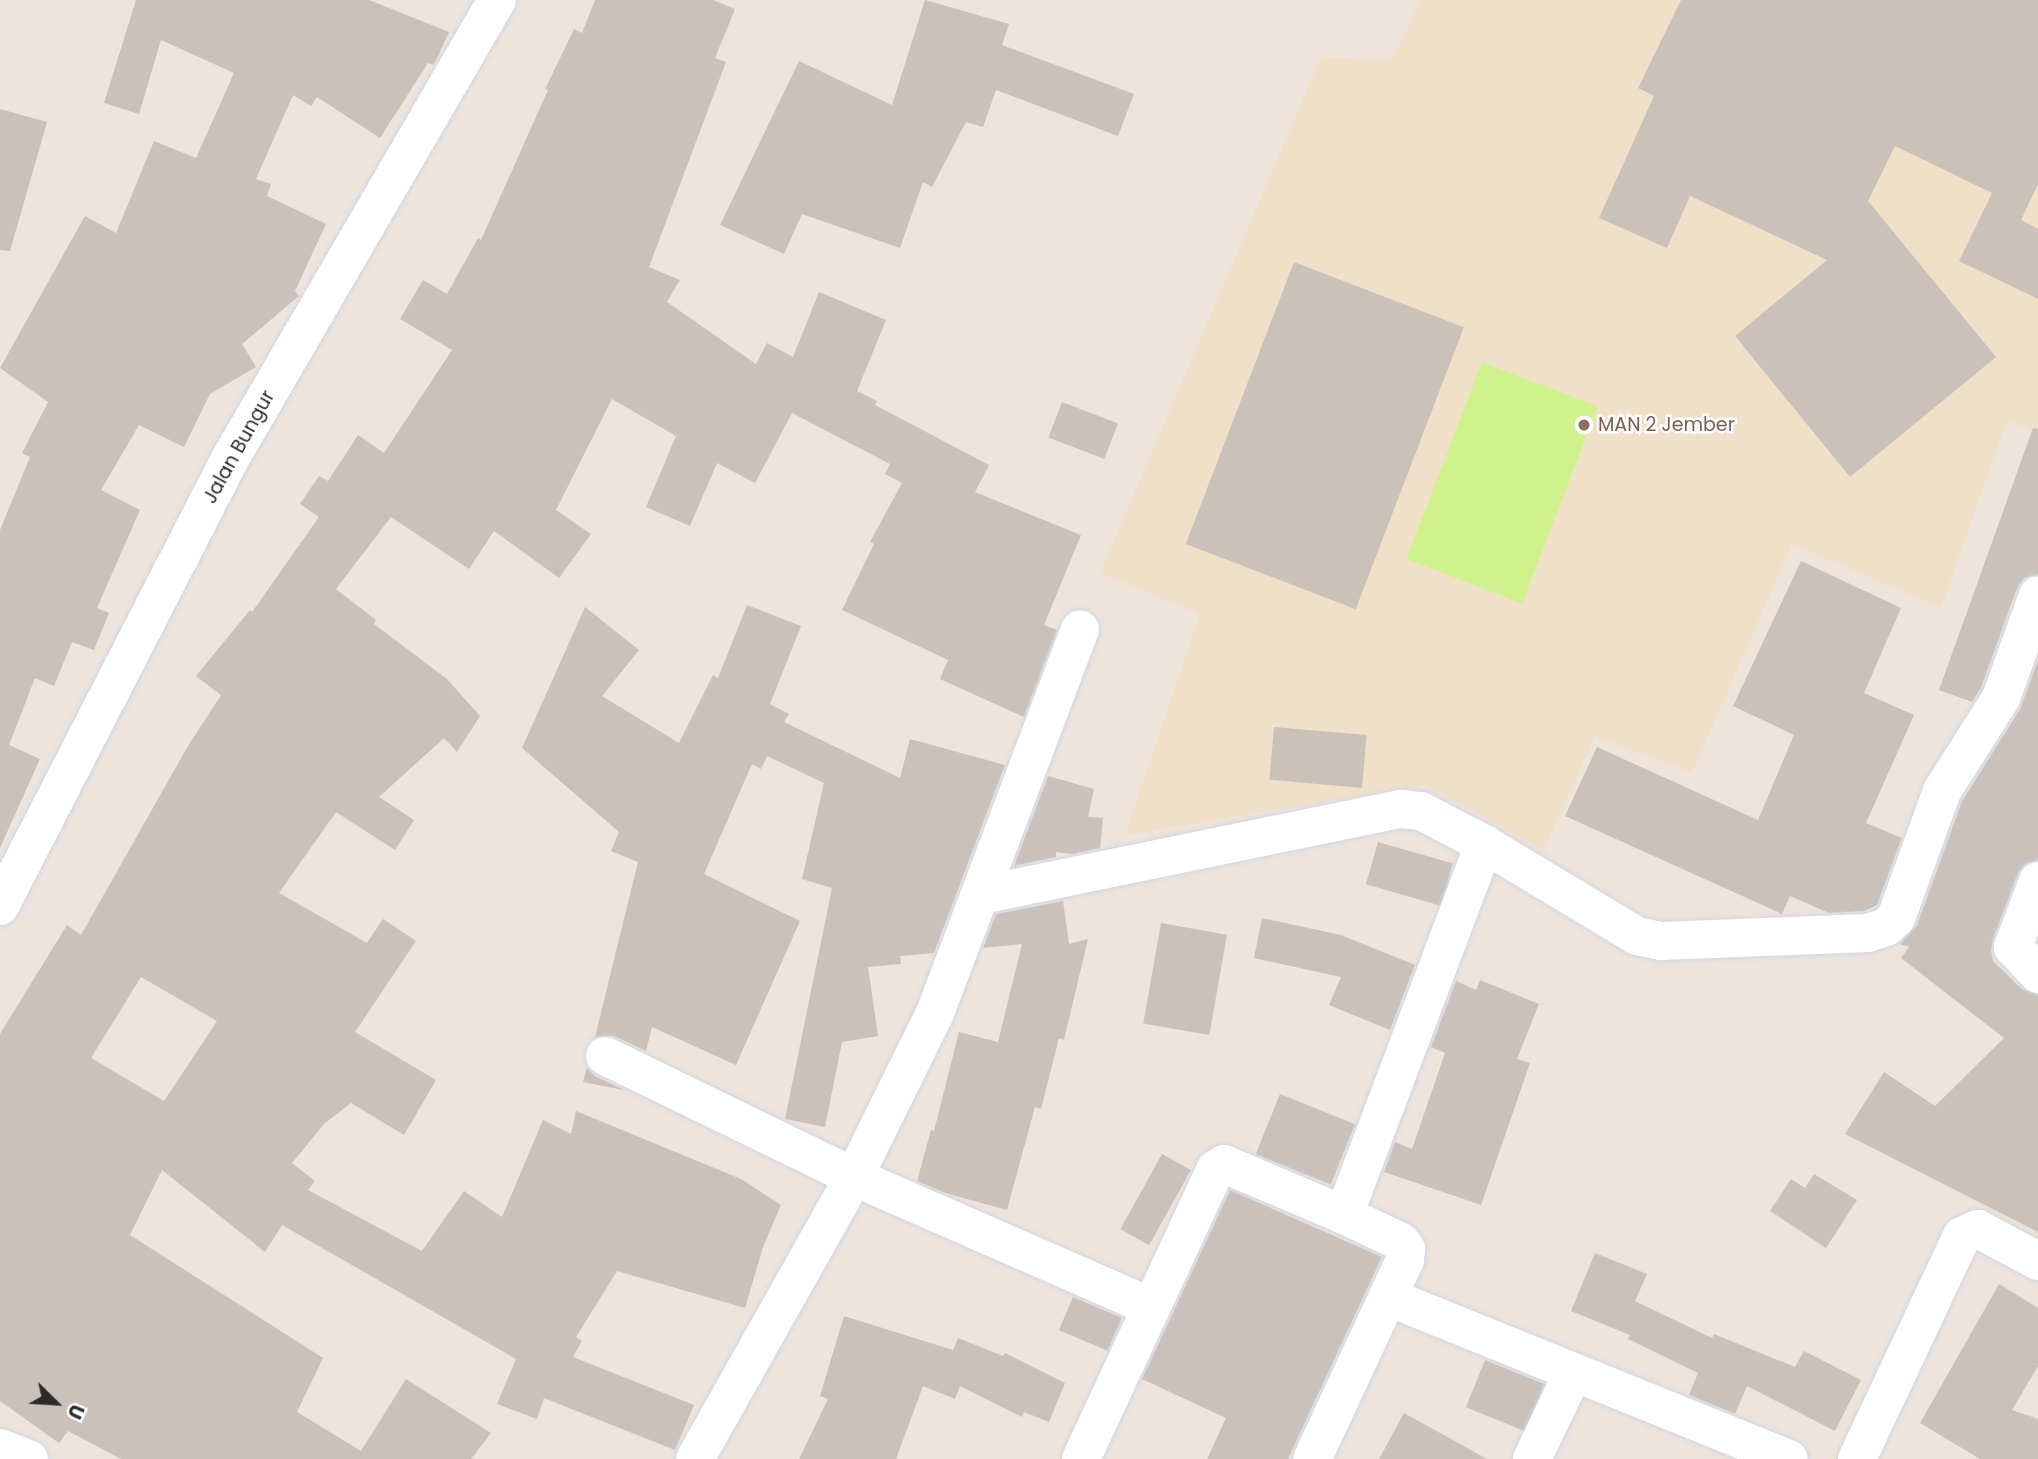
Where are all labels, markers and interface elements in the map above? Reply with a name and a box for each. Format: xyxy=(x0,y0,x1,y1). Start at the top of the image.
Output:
street label: Jalan Bungur xyxy=(199,386,279,508)
place label: MAN 2 Jember xyxy=(1598,414,1735,436)
marker: MAN 2 Jember xyxy=(1576,417,1592,433)
north arrow xyxy=(21,1368,91,1438)
text: U xyxy=(61,1400,91,1423)

